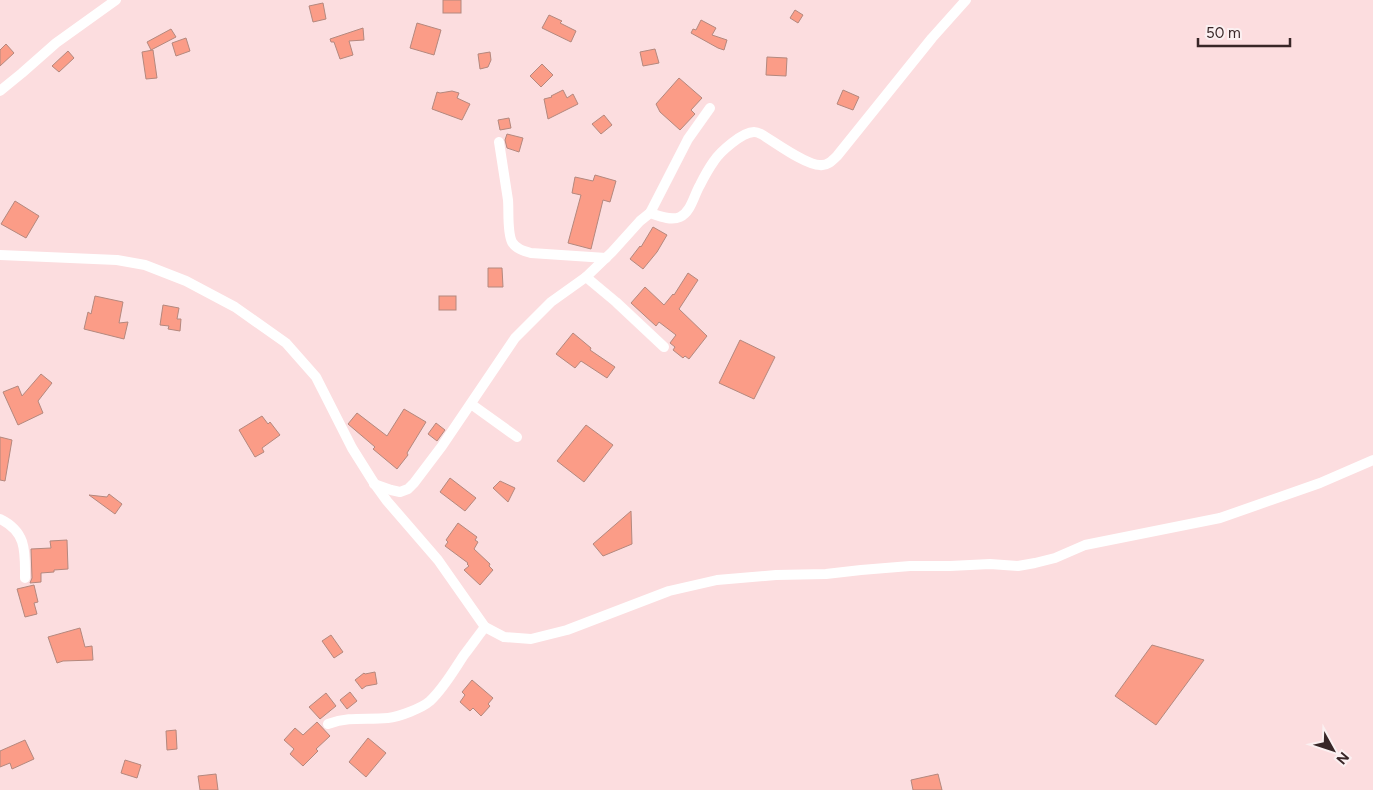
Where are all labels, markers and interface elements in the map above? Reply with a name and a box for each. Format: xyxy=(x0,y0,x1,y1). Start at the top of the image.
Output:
scale bar xyxy=(1198,15,1290,47)
text: 50 m xyxy=(1206,24,1241,42)
north arrow xyxy=(1308,725,1358,775)
text: N xyxy=(1333,748,1353,768)

